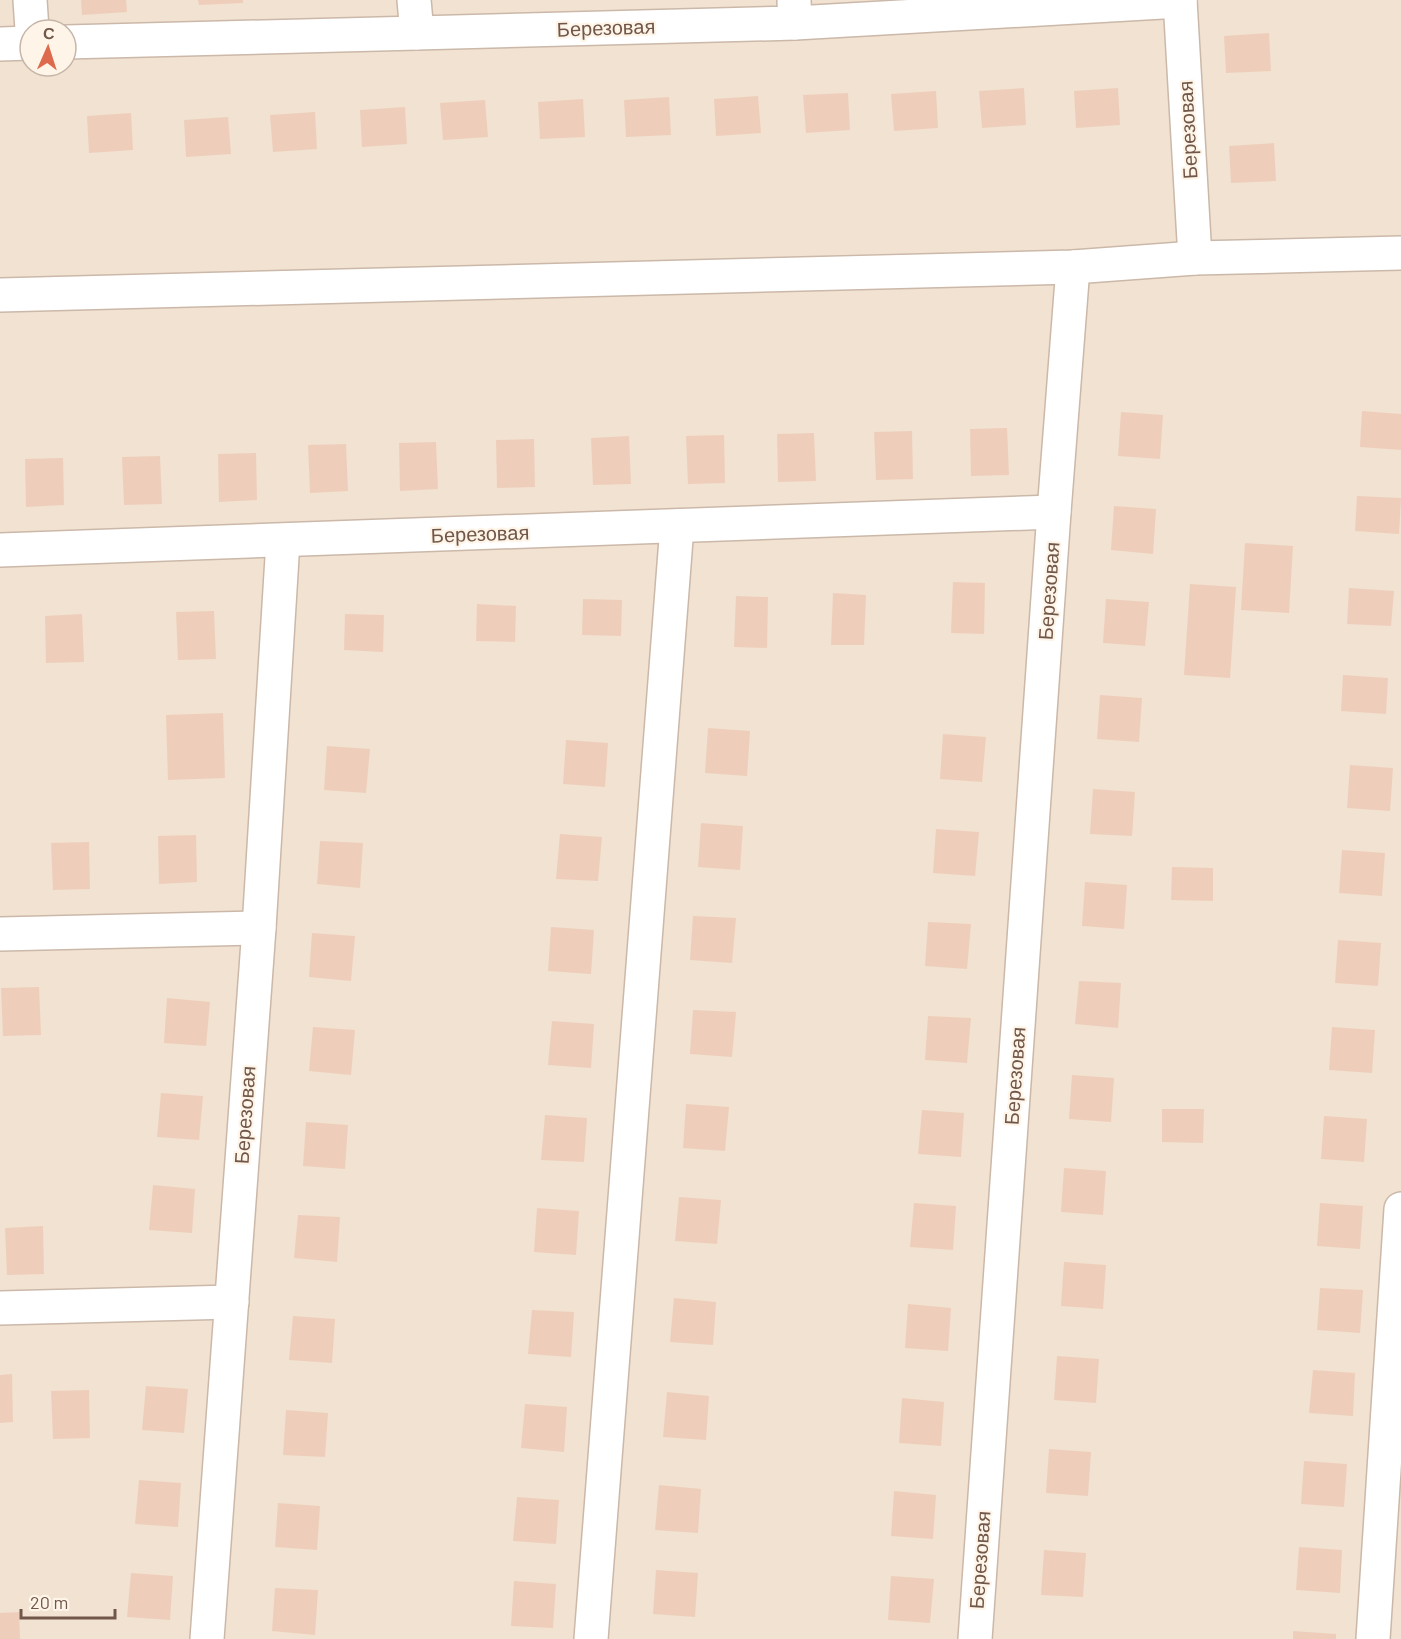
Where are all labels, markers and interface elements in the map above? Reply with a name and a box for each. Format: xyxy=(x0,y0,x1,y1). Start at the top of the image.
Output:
street label: Березовая xyxy=(556,13,656,41)
north arrow xyxy=(18,18,78,78)
text: С xyxy=(43,23,56,42)
street label: Березовая xyxy=(1172,80,1202,180)
street label: Березовая xyxy=(430,519,530,547)
street label: Березовая xyxy=(1033,541,1063,641)
street label: Березовая xyxy=(999,1026,1029,1126)
street label: Березовая xyxy=(229,1065,259,1165)
street label: Березовая xyxy=(964,1510,994,1610)
scale bar xyxy=(21,1582,116,1620)
text: 20 m xyxy=(30,1591,68,1613)

